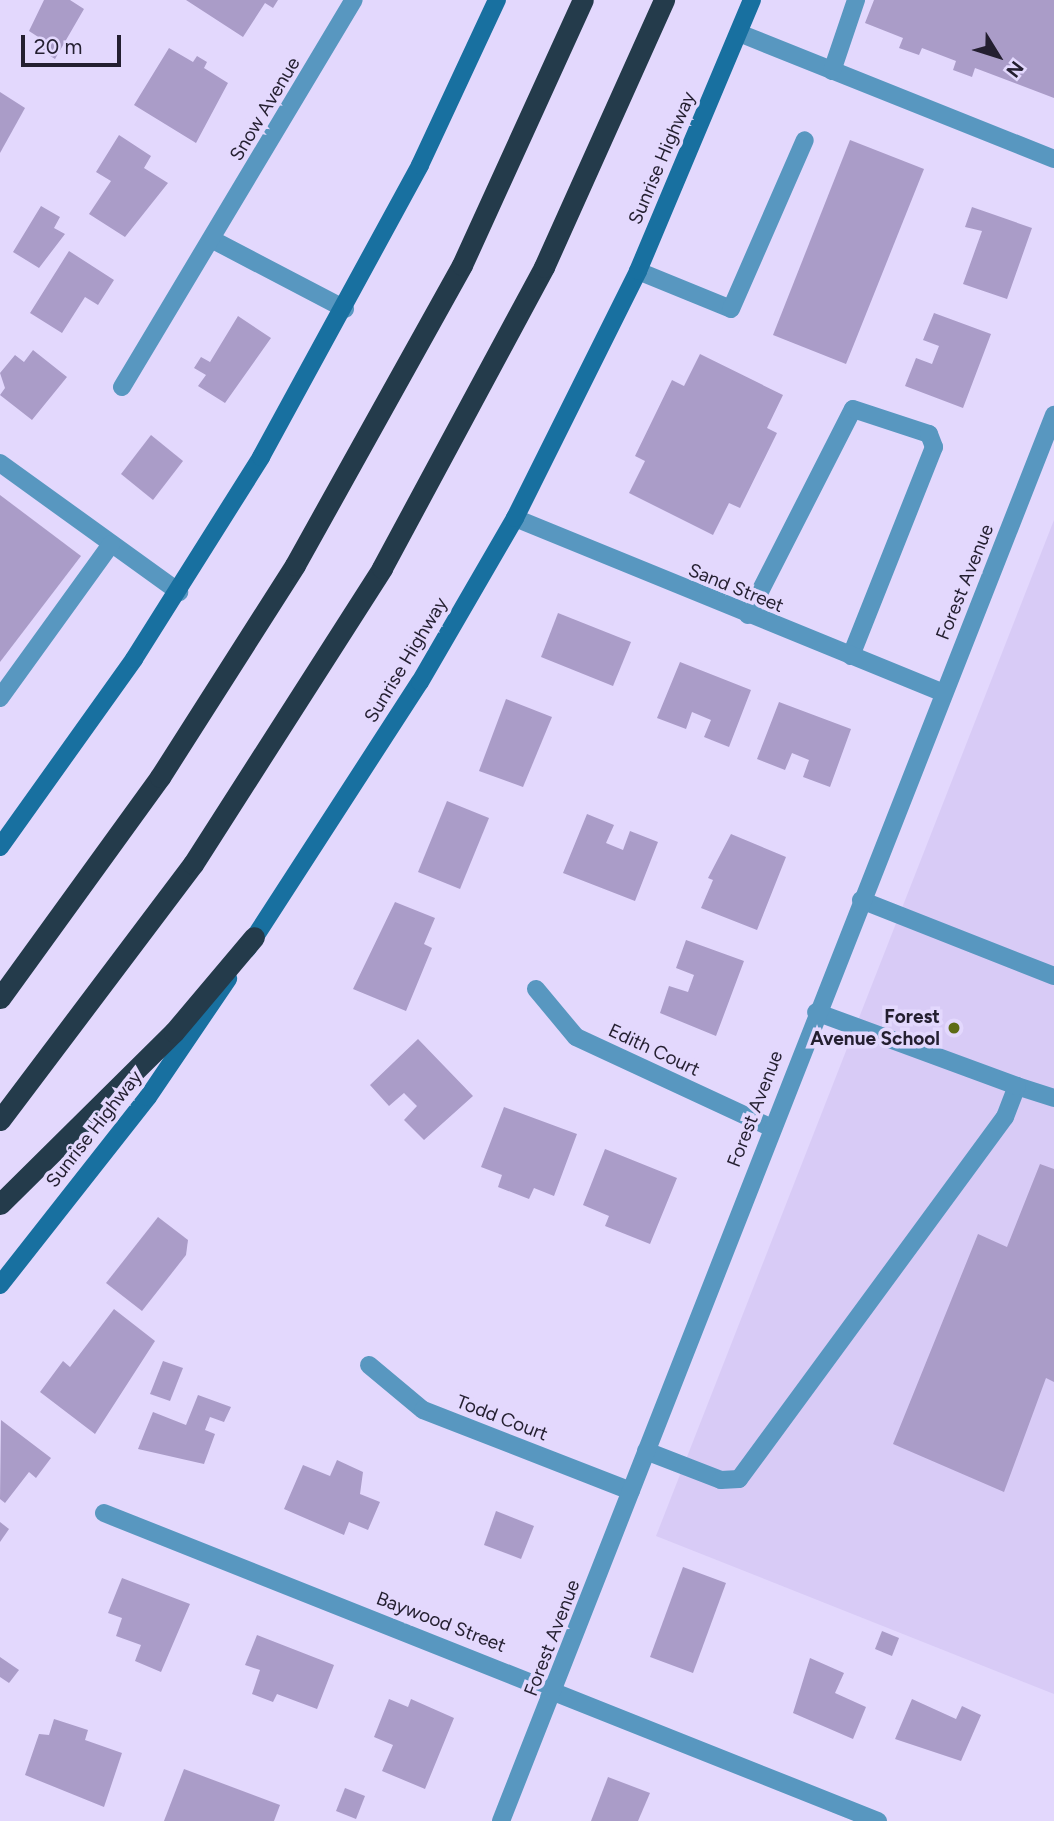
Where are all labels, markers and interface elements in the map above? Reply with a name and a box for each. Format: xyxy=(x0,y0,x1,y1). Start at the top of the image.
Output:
scale bar xyxy=(24,21,124,65)
north arrow xyxy=(963,21,1033,91)
text: 20 m xyxy=(34,34,82,59)
street label: Snow Avenue xyxy=(225,53,305,165)
text: N xyxy=(1001,56,1029,82)
street label: Sunrise Highway xyxy=(624,88,700,228)
street label: Forest Avenue xyxy=(931,521,999,643)
street label: Sand Street xyxy=(685,559,787,617)
street label: Sunrise Highway xyxy=(360,593,452,727)
place label: Forest Avenue School xyxy=(810,1006,940,1050)
street label: Edith Court xyxy=(605,1019,703,1081)
marker: Forest Avenue School xyxy=(946,1020,962,1036)
street label: Forest Avenue xyxy=(722,1047,788,1171)
street label: Sunrise Highway xyxy=(41,1066,147,1192)
street label: Todd Court xyxy=(453,1390,551,1446)
street label: Forest Avenue xyxy=(519,1576,585,1700)
street label: Baywood Street xyxy=(373,1587,509,1657)

